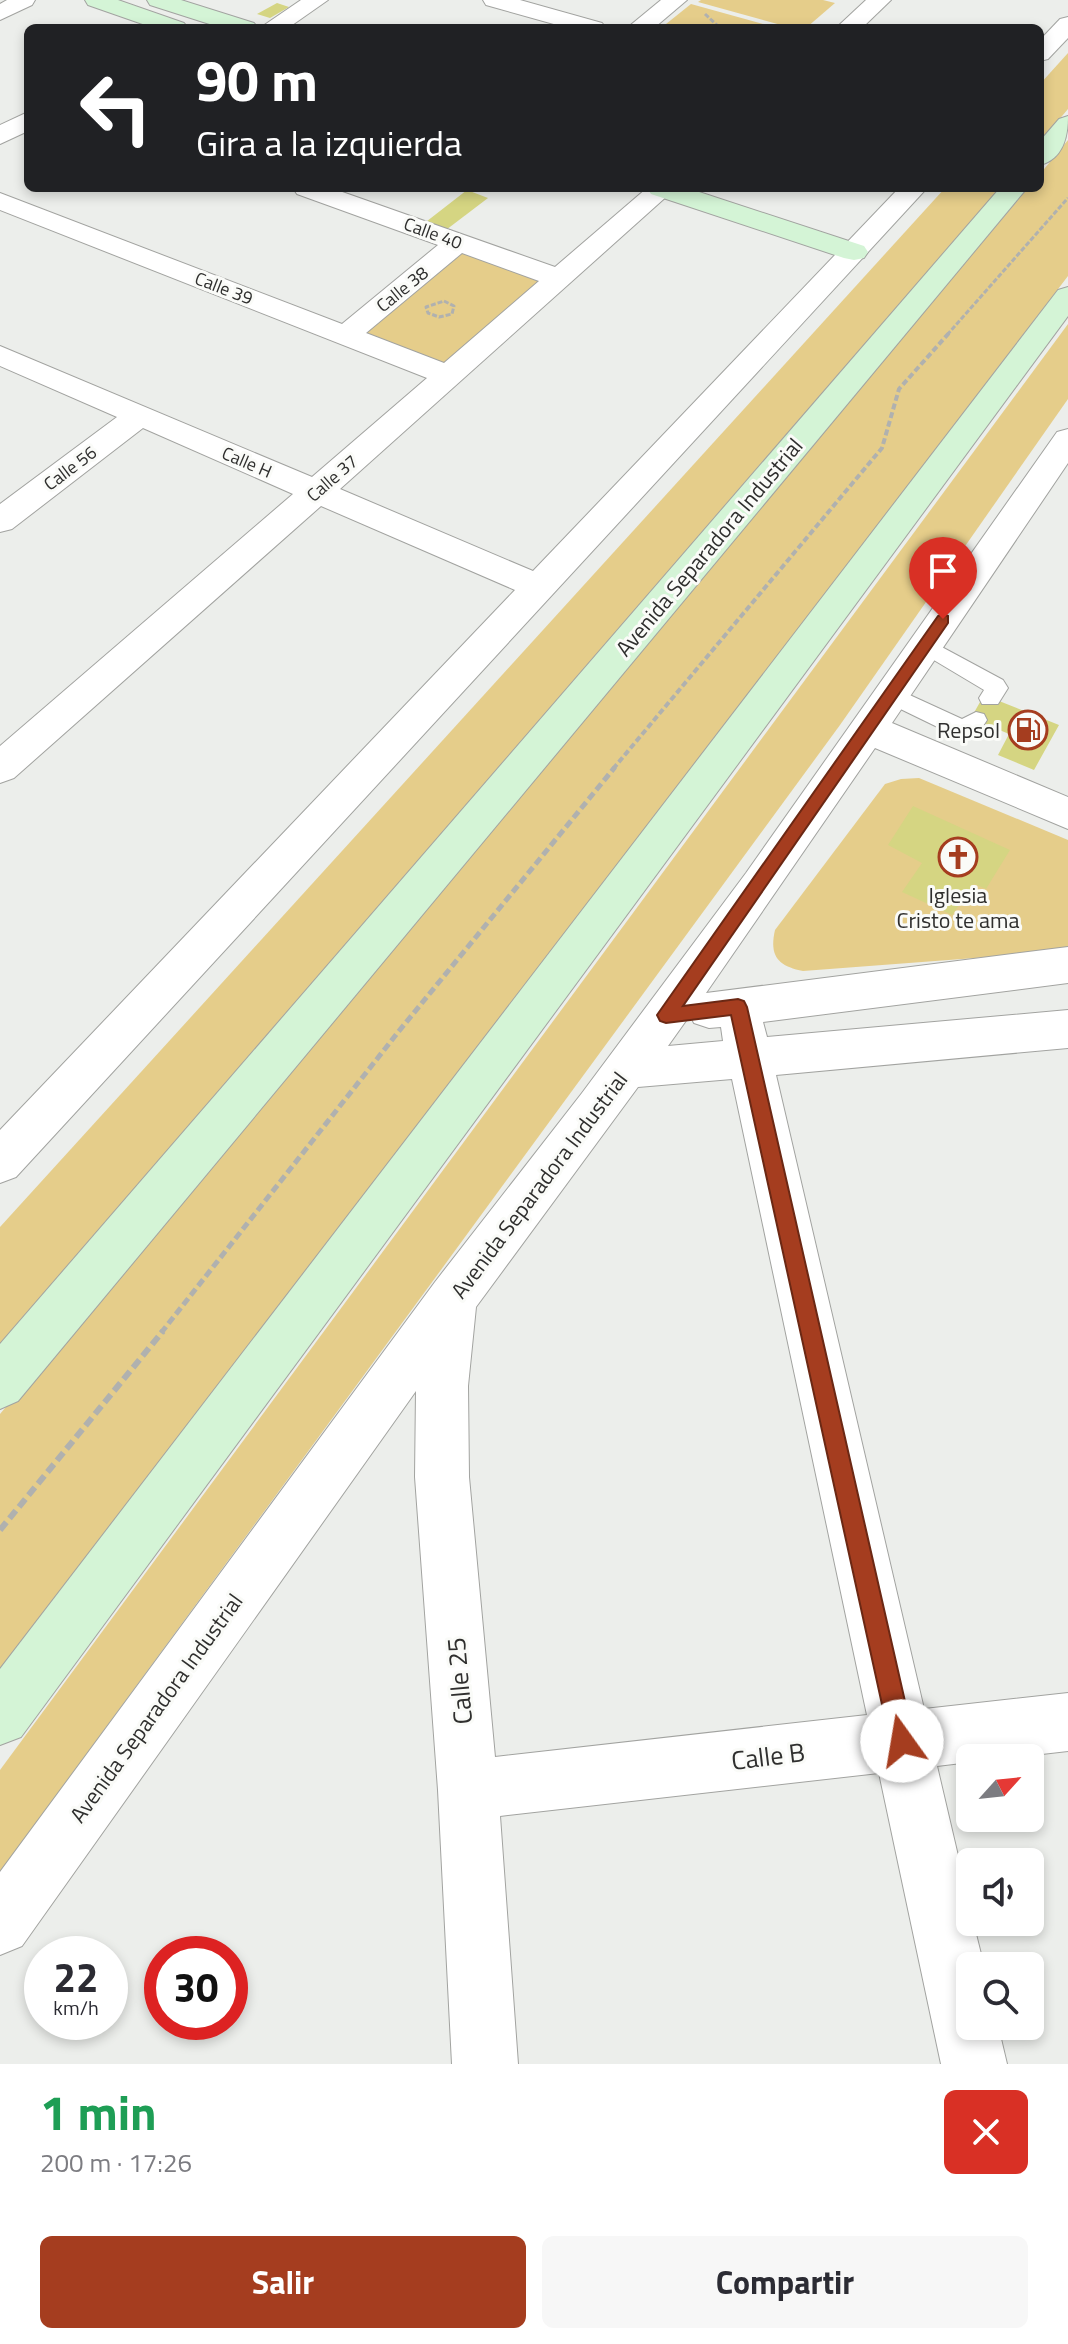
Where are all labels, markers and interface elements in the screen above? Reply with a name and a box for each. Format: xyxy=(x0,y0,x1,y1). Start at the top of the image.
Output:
text: 90 m xyxy=(196,38,318,123)
icon: left xyxy=(64,56,168,160)
text: Gira a la izquierda xyxy=(196,115,462,170)
street label: Calle 40 xyxy=(400,210,466,256)
street label: Calle 38 xyxy=(370,260,434,318)
street label: Calle 39 xyxy=(191,265,257,311)
street label: Avenida Separadora Industrial xyxy=(607,430,811,664)
street label: Calle 56 xyxy=(38,439,102,497)
street label: Calle H xyxy=(218,439,276,485)
street label: Calle 37 xyxy=(300,448,364,508)
pin xyxy=(909,537,977,619)
icon: arrive xyxy=(921,549,965,593)
fuel station icon: Repsol xyxy=(1007,709,1049,751)
place label: Repsol xyxy=(937,713,1000,747)
church icon: Iglesia Cristo te ama xyxy=(937,836,979,878)
place label: Iglesia Cristo te ama xyxy=(897,878,1019,937)
street label: Avenida Separadora Industrial xyxy=(442,1064,636,1306)
street label: Avenida Separadora Industrial xyxy=(61,1586,251,1830)
street label: Calle 25 xyxy=(436,1636,482,1726)
position arrow xyxy=(860,1699,944,1783)
street label: Calle B xyxy=(729,1732,807,1780)
north arrow xyxy=(956,1744,1044,1832)
map controls xyxy=(956,1744,1044,2040)
button: sound xyxy=(956,1848,1044,1936)
speed limit sign: 30 xyxy=(144,1936,248,2040)
text: 22 xyxy=(54,1947,98,2008)
button: search xyxy=(956,1952,1044,2040)
text: km/h xyxy=(53,1992,99,2023)
text: 1 min xyxy=(40,2076,157,2149)
button: close xyxy=(944,2090,1028,2174)
text: 200 m · 17:26 xyxy=(40,2143,192,2182)
button: Salir xyxy=(40,2236,526,2328)
button: Compartir xyxy=(542,2236,1028,2328)

